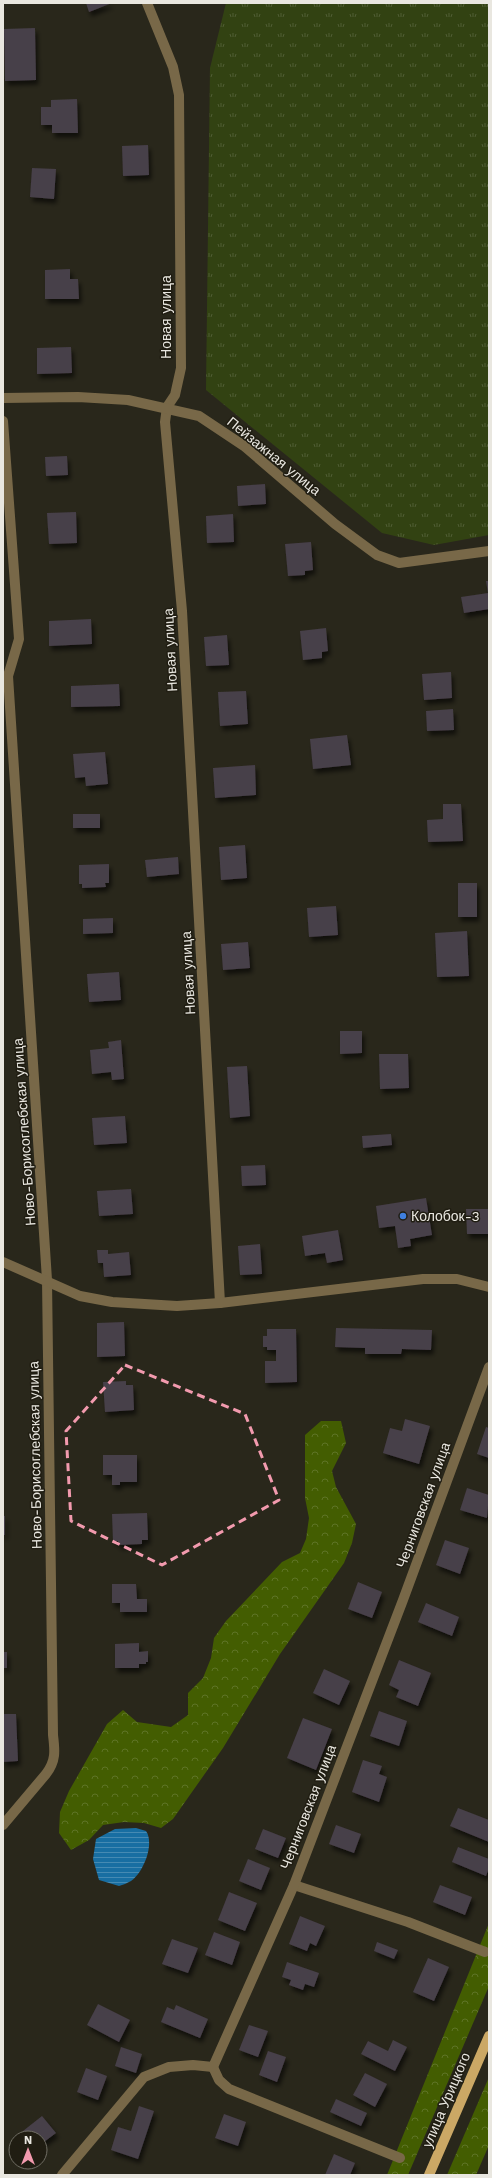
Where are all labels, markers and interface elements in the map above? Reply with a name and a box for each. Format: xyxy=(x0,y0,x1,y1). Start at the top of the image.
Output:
street label: Новая улица xyxy=(158,275,174,359)
street label: Пейзажная улица xyxy=(224,413,324,499)
street label: Новая улица xyxy=(160,608,180,692)
street label: Новая улица xyxy=(178,931,198,1015)
street label: Ново-Борисоглебская улица xyxy=(9,1037,39,1226)
place label: Колобок-3 xyxy=(411,1208,480,1224)
marker: Колобок-3 xyxy=(398,1211,408,1221)
street label: Ново-Борисоглебская улица xyxy=(25,1361,45,1549)
street label: Черниговская улица xyxy=(393,1440,453,1570)
street label: Черниговская улица xyxy=(277,1742,339,1872)
street label: улица Урицкого xyxy=(419,2050,473,2150)
north arrow xyxy=(8,2130,48,2170)
text: N xyxy=(24,2134,32,2147)

